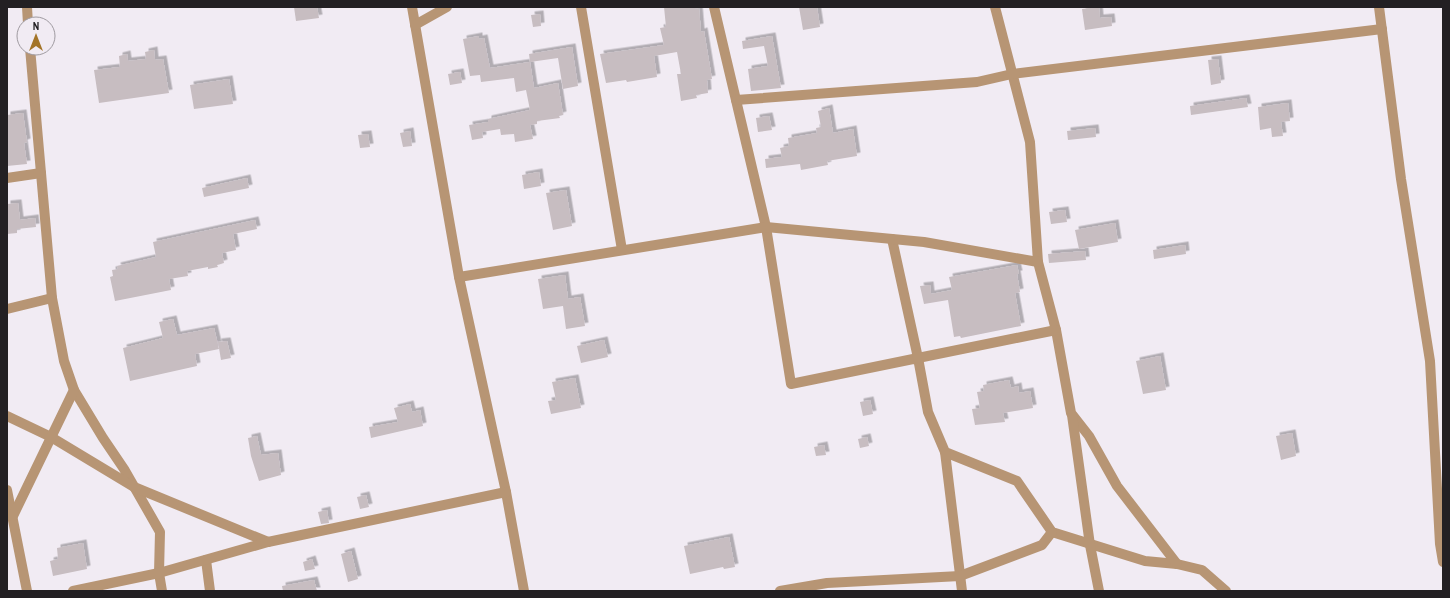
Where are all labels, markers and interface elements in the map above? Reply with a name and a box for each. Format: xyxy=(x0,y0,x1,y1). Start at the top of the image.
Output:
north arrow xyxy=(16,16,56,56)
text: N xyxy=(33,19,39,33)

